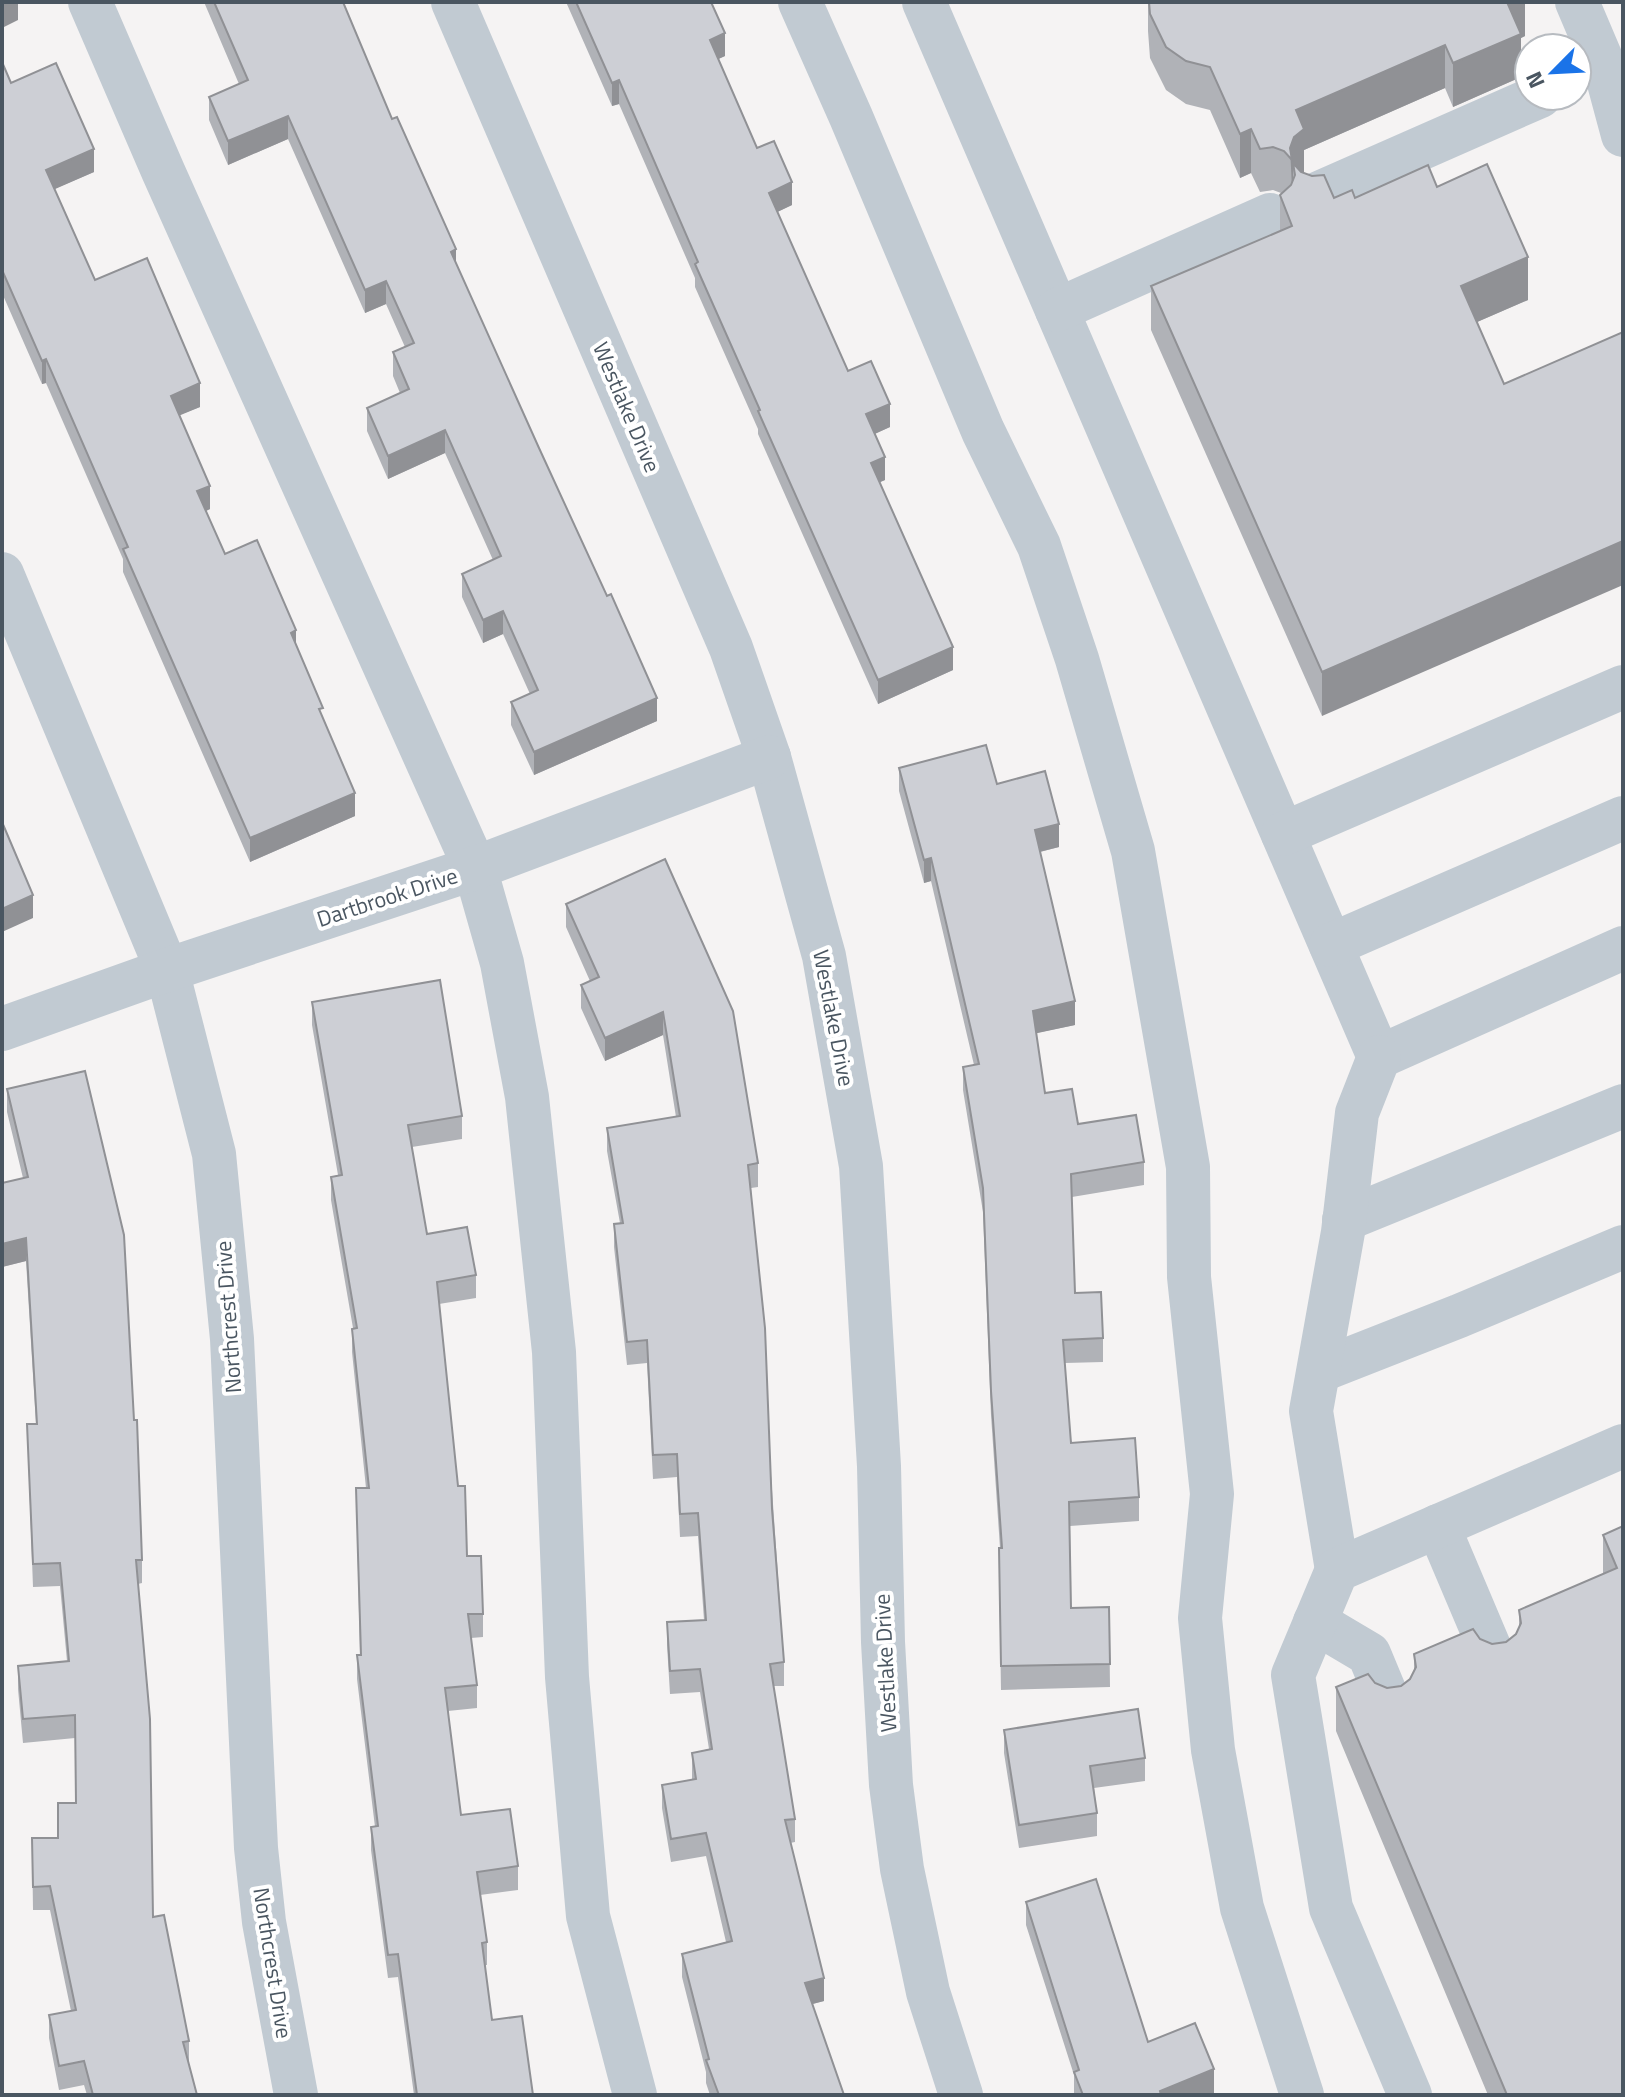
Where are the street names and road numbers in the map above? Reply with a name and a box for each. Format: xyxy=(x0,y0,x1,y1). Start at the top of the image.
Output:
street label: Westlake Drive xyxy=(584,337,670,477)
street label: Dartbrook Drive xyxy=(312,858,462,936)
street label: Westlake Drive xyxy=(804,947,864,1089)
street label: Northcrest Drive xyxy=(206,1240,250,1394)
street label: Westlake Drive xyxy=(864,1593,906,1733)
street label: Northcrest Drive xyxy=(244,1885,302,2041)

